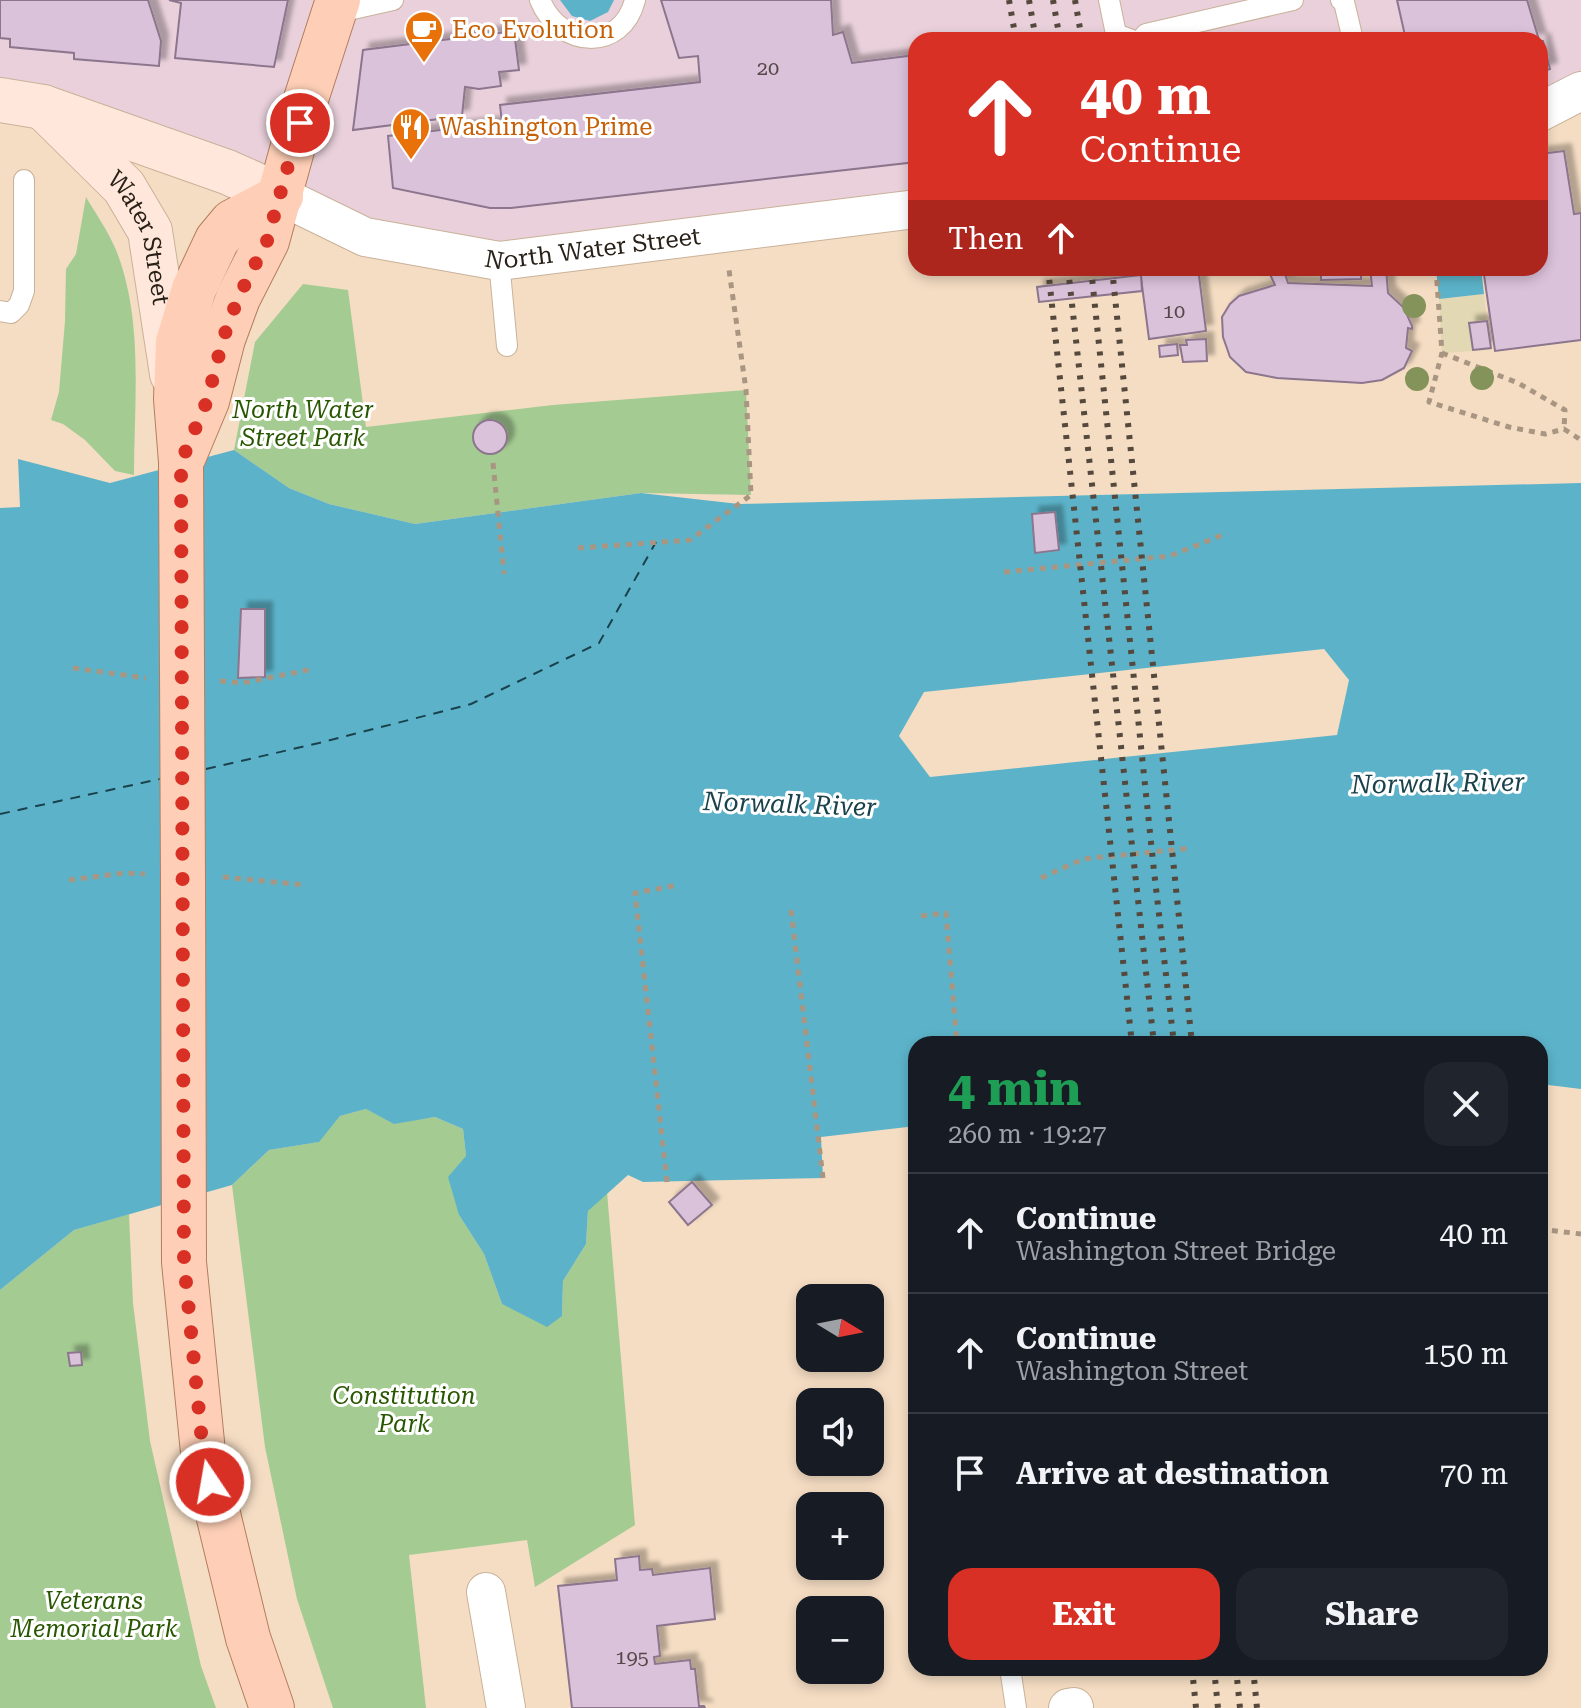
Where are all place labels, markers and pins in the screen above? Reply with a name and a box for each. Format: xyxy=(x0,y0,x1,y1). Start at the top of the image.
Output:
cafe icon: Eco Evolution xyxy=(403,9,445,64)
place label: Eco Evolution xyxy=(452,16,614,44)
pin xyxy=(266,89,334,157)
restaurant icon: Washington Prime xyxy=(390,106,432,161)
place label: Washington Prime xyxy=(439,113,652,141)

